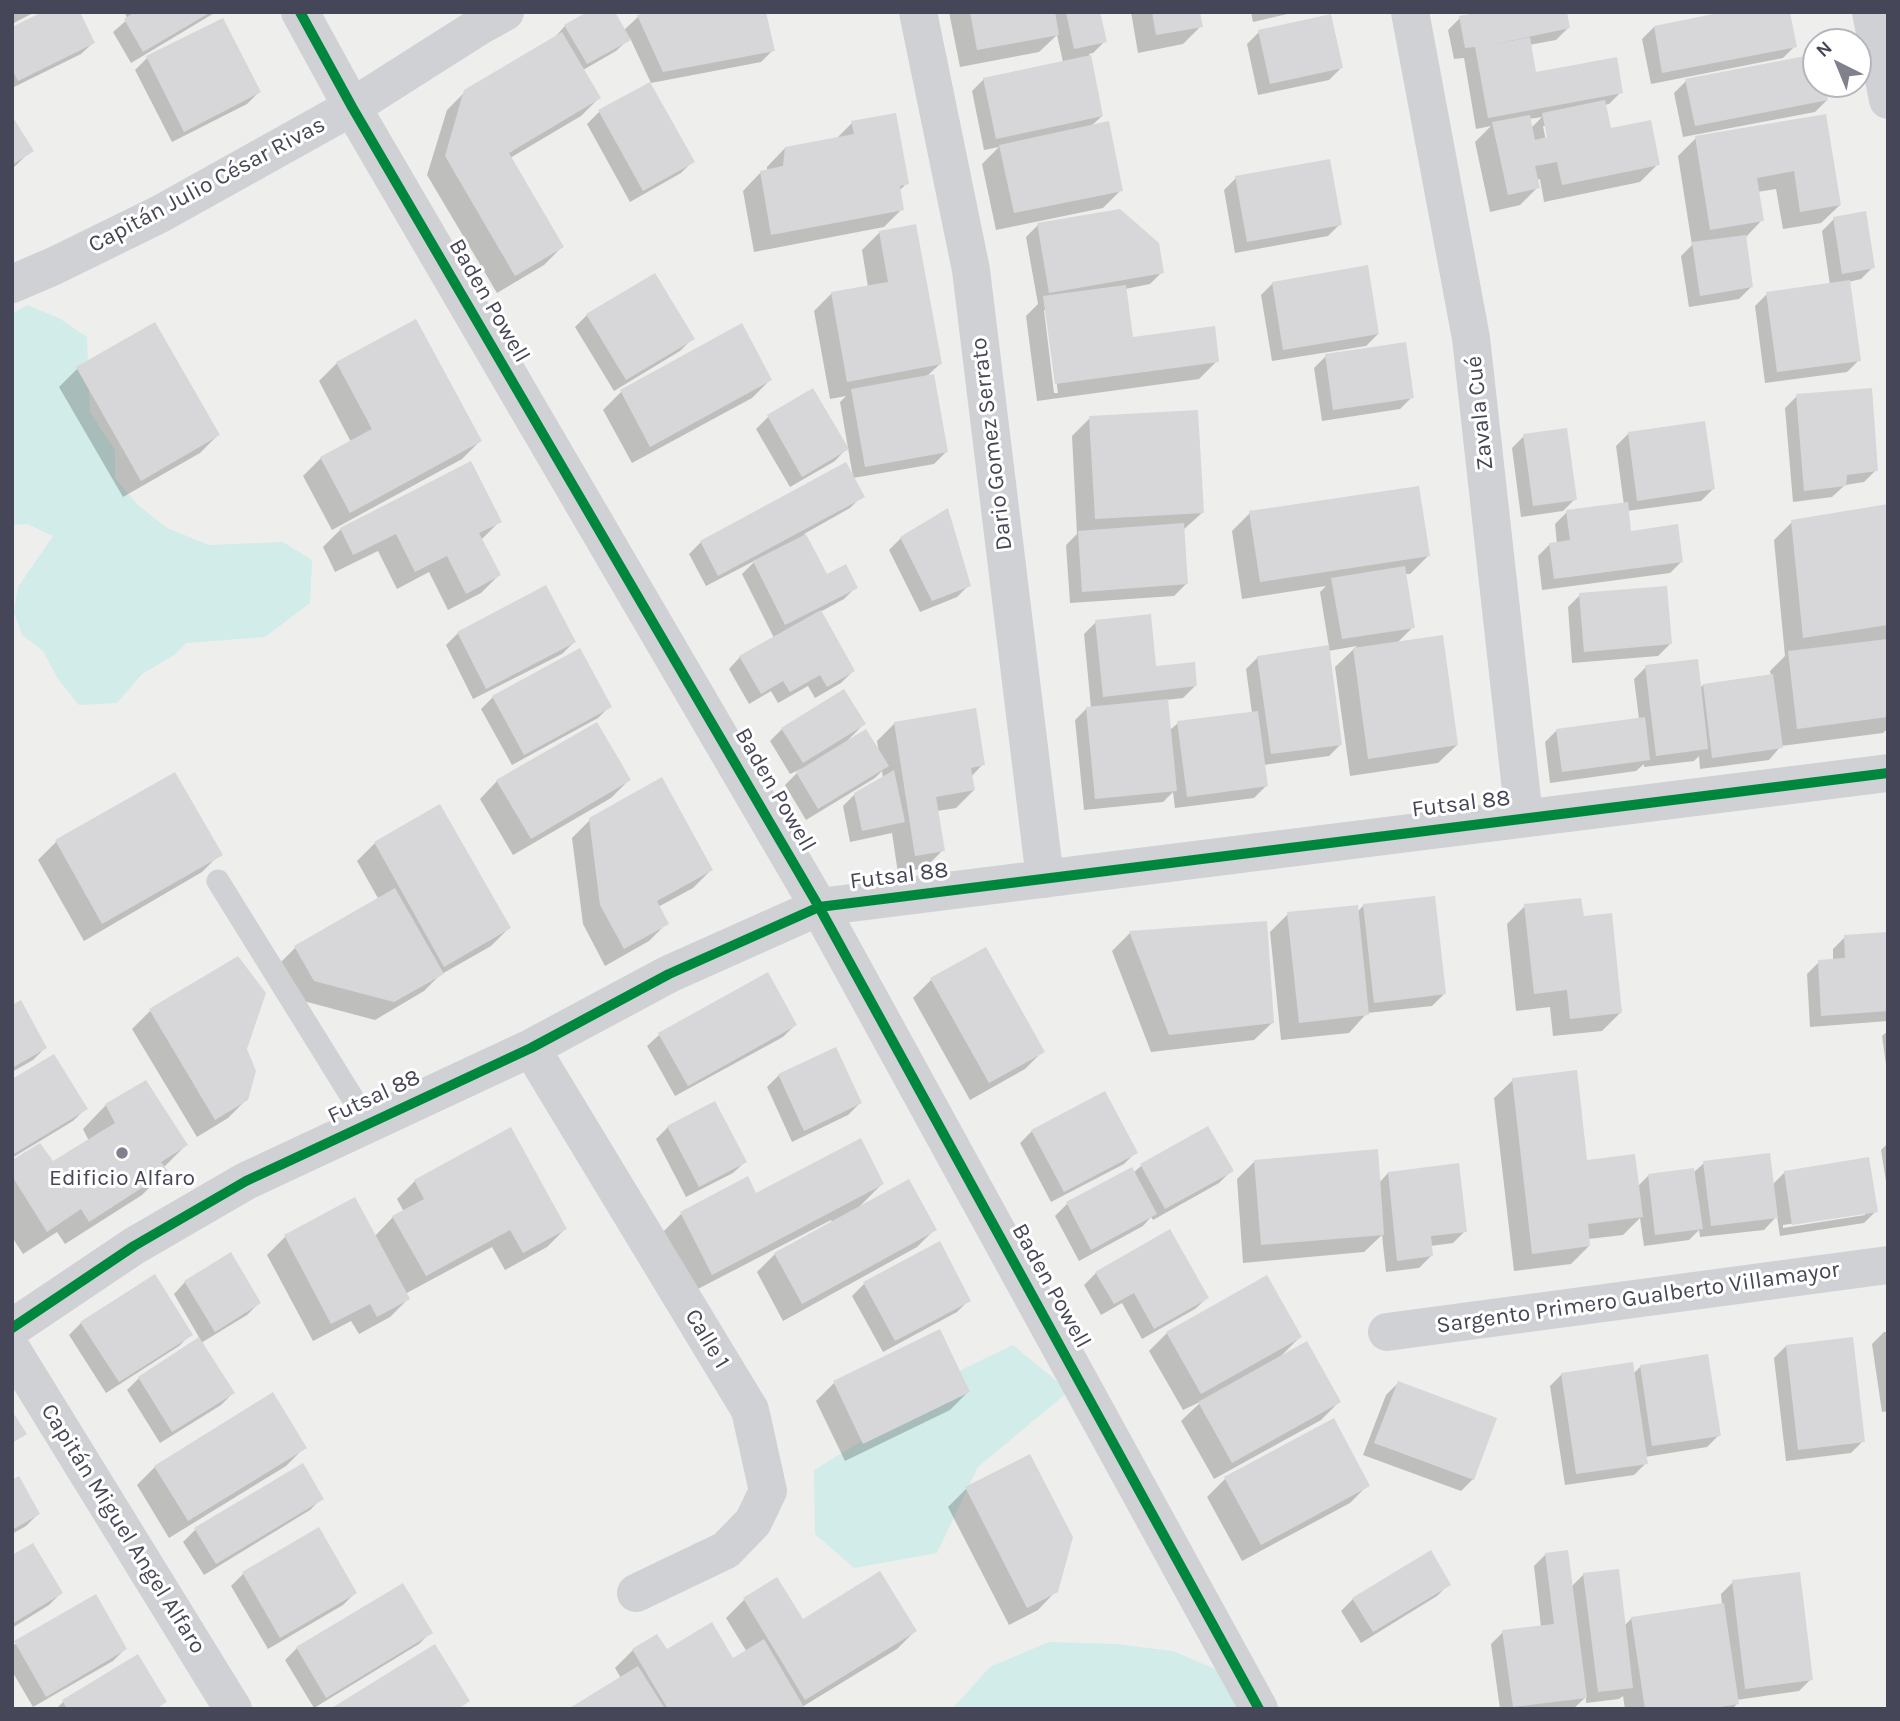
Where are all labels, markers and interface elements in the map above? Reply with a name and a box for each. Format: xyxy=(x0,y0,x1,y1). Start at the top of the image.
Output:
north arrow xyxy=(1802,28,1872,98)
text: N xyxy=(1812,36,1837,62)
street label: Capitán Julio César Rivas xyxy=(84,111,330,259)
street label: Baden Powell xyxy=(442,234,536,368)
street label: Dario Gomez Serrato xyxy=(965,336,1019,552)
street label: Zavala Cué xyxy=(1460,354,1500,472)
street label: Baden Powell xyxy=(728,723,822,857)
street label: Futsal 88 xyxy=(1410,784,1512,824)
street label: Futsal 88 xyxy=(848,856,950,896)
street label: Futsal 88 xyxy=(323,1064,425,1130)
marker: Edificio Alfaro xyxy=(114,1145,130,1161)
place label: Edificio Alfaro xyxy=(49,1164,195,1192)
street label: Baden Powell xyxy=(1005,1219,1097,1353)
street label: Sargento Primero Gualberto Villamayor xyxy=(1435,1256,1841,1340)
street label: Calle 1 xyxy=(679,1304,735,1374)
street label: Capitán Miguel Angel Alfaro xyxy=(35,1399,211,1659)

